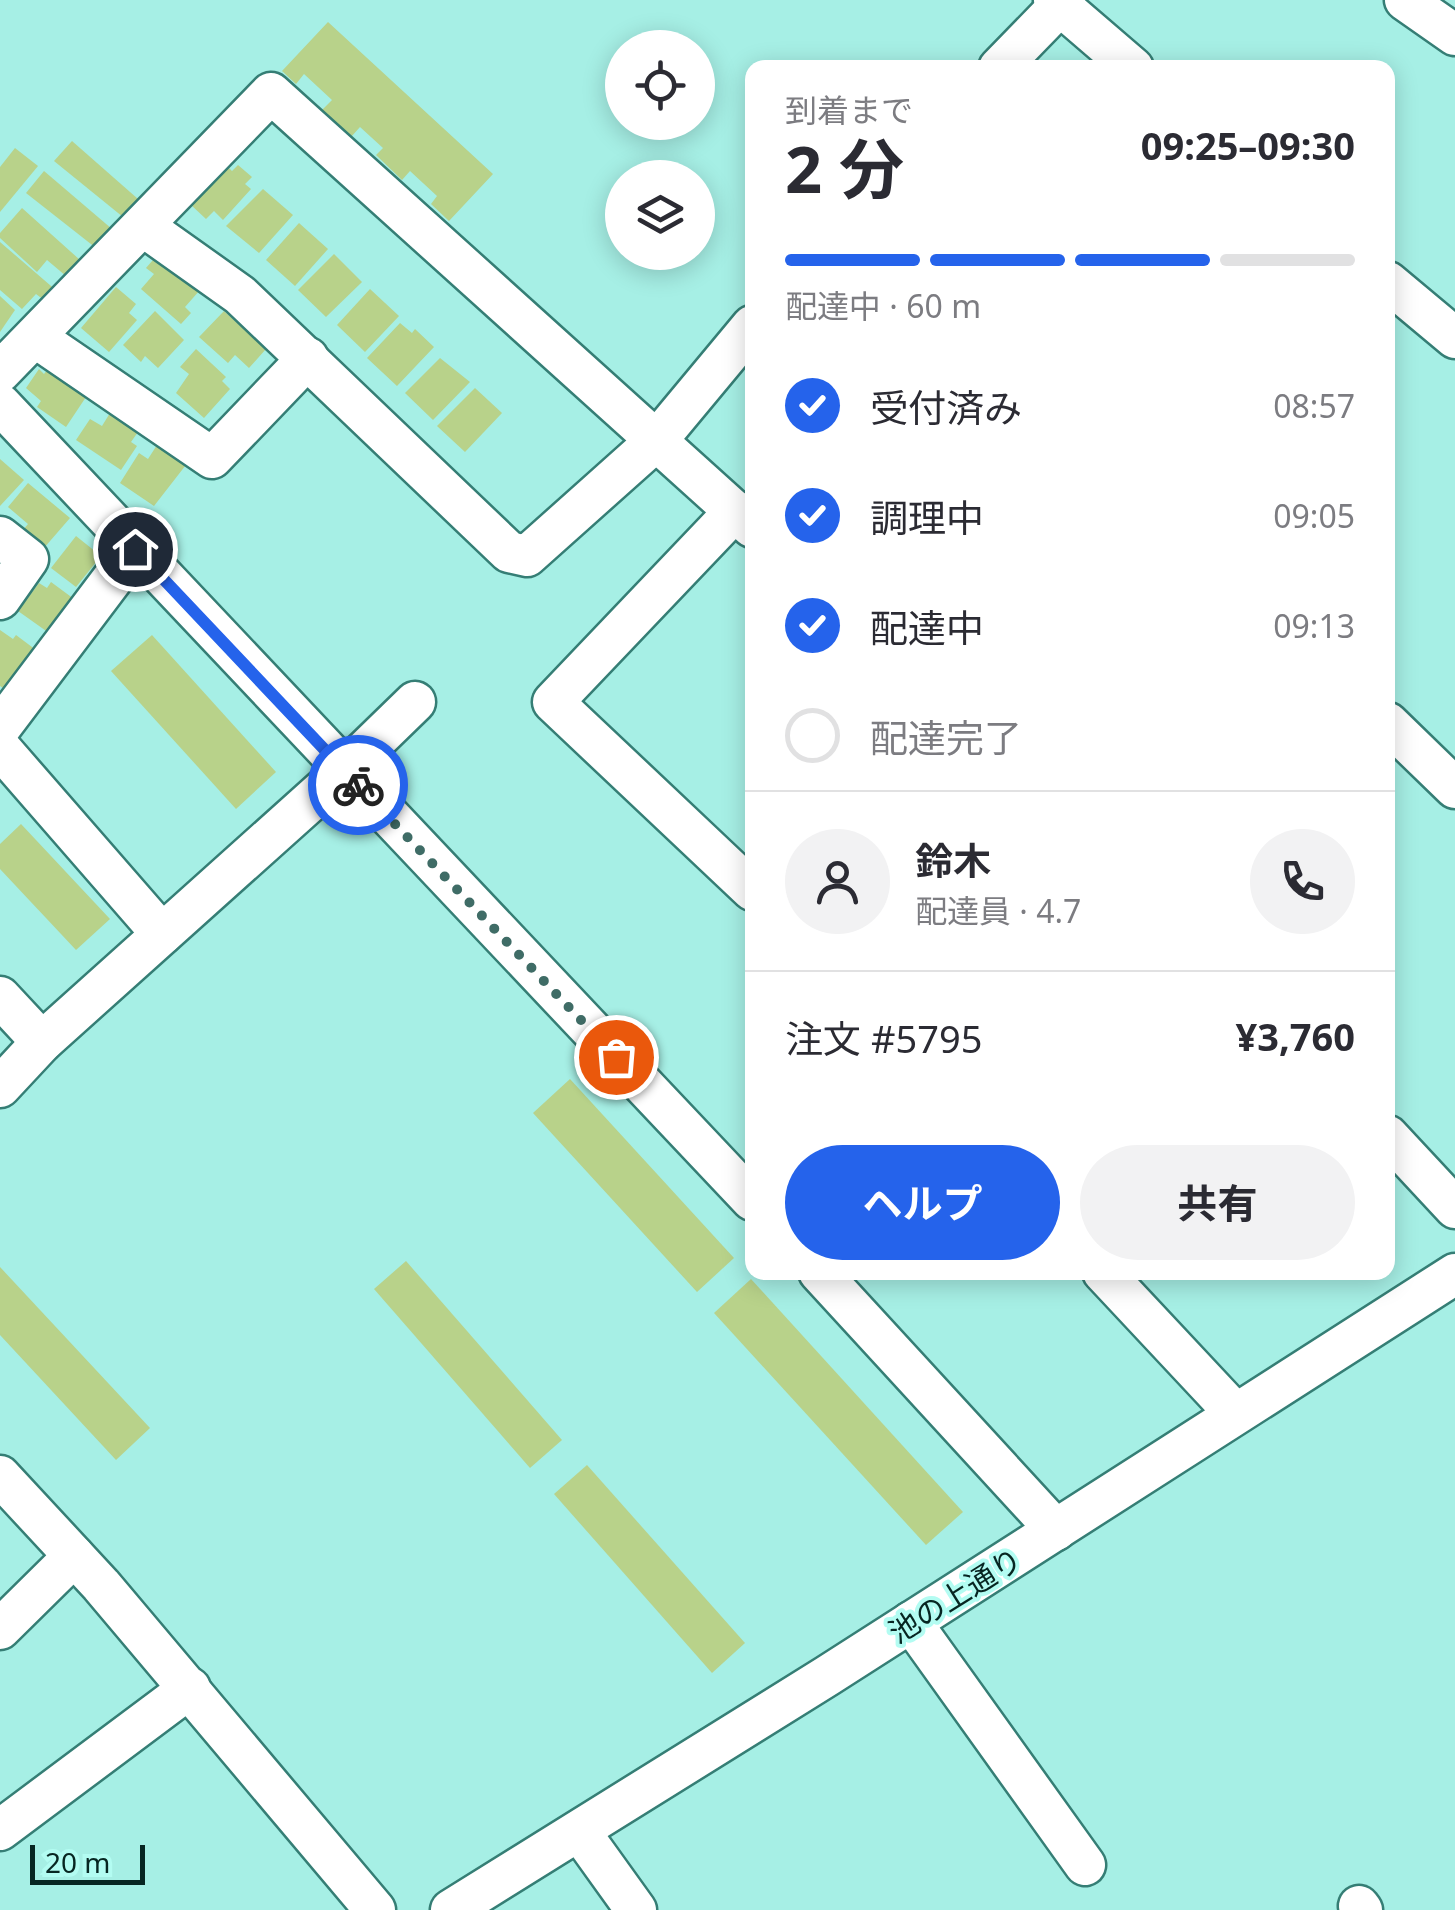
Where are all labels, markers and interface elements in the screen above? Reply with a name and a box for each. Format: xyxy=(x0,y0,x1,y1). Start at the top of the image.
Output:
map controls xyxy=(605,30,715,270)
button: locate xyxy=(605,30,715,140)
text: 到着まで xyxy=(785,88,913,131)
text: 09:25–09:30 xyxy=(1141,119,1355,171)
text: 2 分 xyxy=(785,124,904,212)
button: layers xyxy=(605,160,715,270)
text: 配達中 · 60 m xyxy=(785,284,981,327)
icon: check xyxy=(785,378,840,433)
text: 受付済み xyxy=(870,381,1022,433)
text: 08:57 xyxy=(1273,384,1355,427)
icon: check xyxy=(785,488,840,543)
text: 調理中 xyxy=(870,491,984,543)
text: 09:05 xyxy=(1273,494,1355,537)
pin xyxy=(93,507,178,592)
icon: home xyxy=(108,522,163,577)
icon: check xyxy=(785,598,840,653)
text: 配達中 xyxy=(870,601,984,653)
text: 09:13 xyxy=(1273,604,1355,647)
text: 配達完了 xyxy=(870,711,1022,763)
courier xyxy=(308,735,408,835)
icon: bike xyxy=(331,758,386,813)
button: person xyxy=(785,829,890,934)
button: phone xyxy=(1250,829,1355,934)
text: 鈴木 xyxy=(915,834,991,886)
text: 配達員 · 4.7 xyxy=(915,889,1081,932)
text: ¥3,760 xyxy=(1235,1010,1355,1062)
text: 注文 #5795 xyxy=(785,1012,982,1064)
pin xyxy=(574,1015,659,1100)
icon: bag xyxy=(589,1030,644,1085)
button: ヘルプ xyxy=(785,1145,1060,1260)
button: 共有 xyxy=(1080,1145,1355,1260)
street label: 池の上通り xyxy=(881,1538,1029,1652)
scale bar xyxy=(30,1840,145,1884)
text: 20 m xyxy=(45,1843,111,1881)

